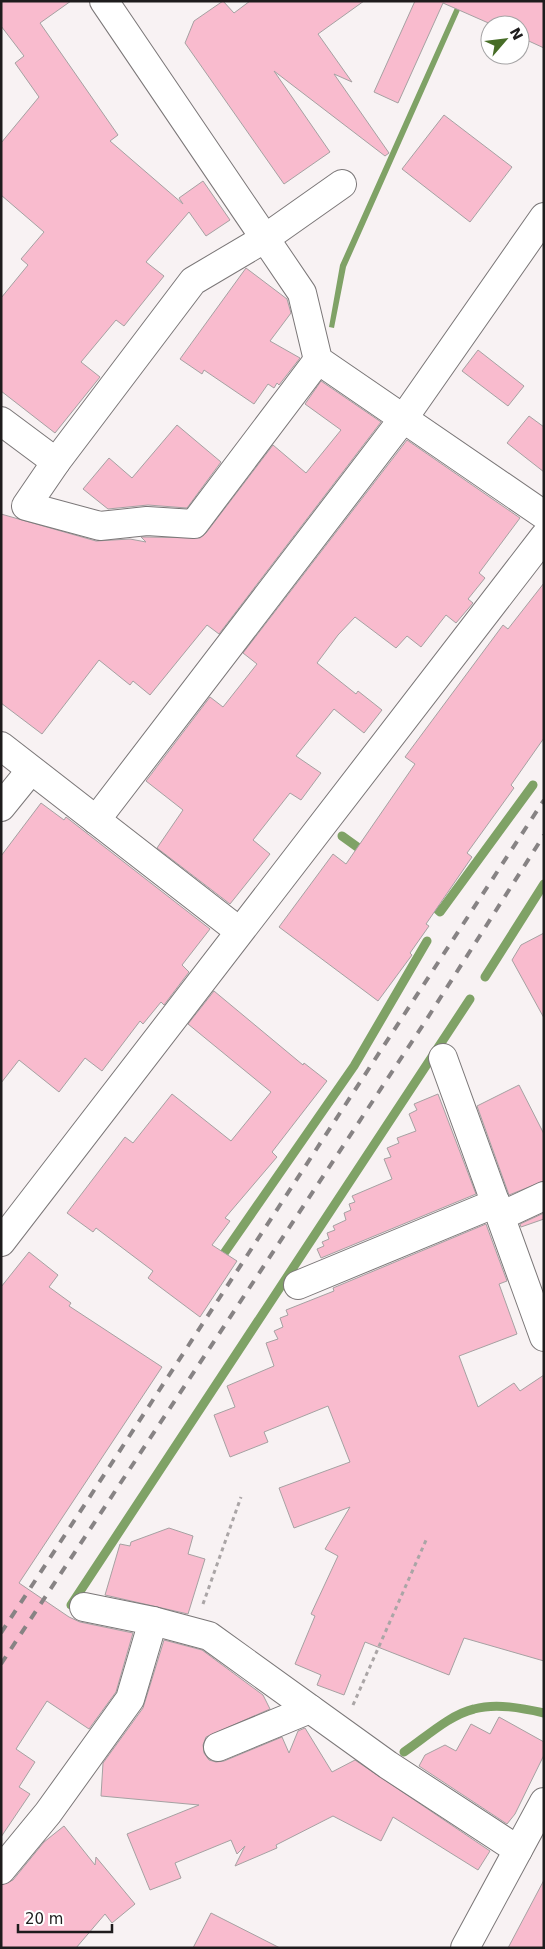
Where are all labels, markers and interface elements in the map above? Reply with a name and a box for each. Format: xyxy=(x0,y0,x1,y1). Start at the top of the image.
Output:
north arrow xyxy=(480,15,530,65)
text: N xyxy=(507,25,526,43)
scale bar xyxy=(18,1902,111,1934)
text: 20 m xyxy=(25,1910,63,1928)

